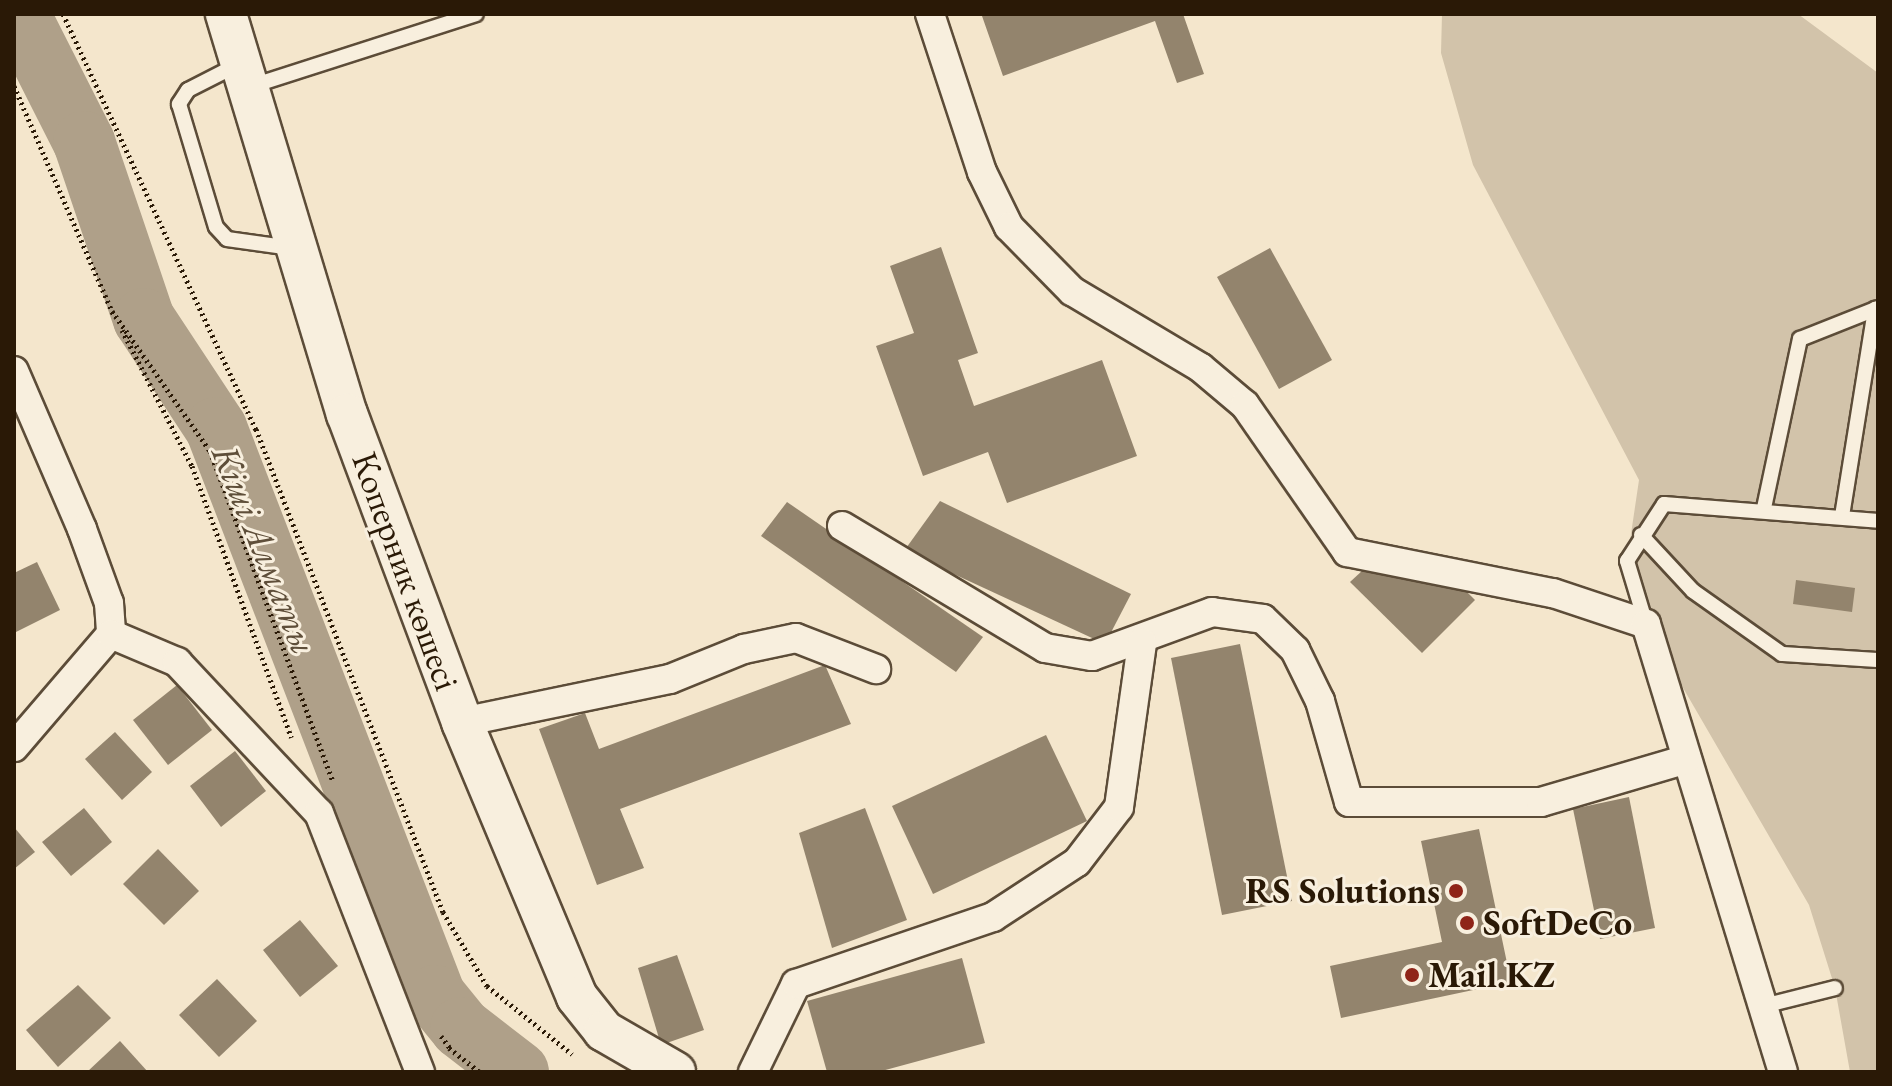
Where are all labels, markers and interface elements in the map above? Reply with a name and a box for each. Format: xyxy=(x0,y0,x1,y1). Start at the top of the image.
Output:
water label: Кіші Алматы xyxy=(202,438,328,660)
street label: Коперник көшесі xyxy=(343,446,469,696)
place label: RS Solutions xyxy=(1245,869,1440,913)
marker: RS Solutions xyxy=(1447,882,1465,900)
place label: SoftDeCo xyxy=(1483,901,1632,945)
marker: SoftDeCo xyxy=(1458,914,1476,932)
place label: Mail.KZ xyxy=(1428,953,1555,997)
marker: Mail.KZ xyxy=(1403,966,1421,984)

